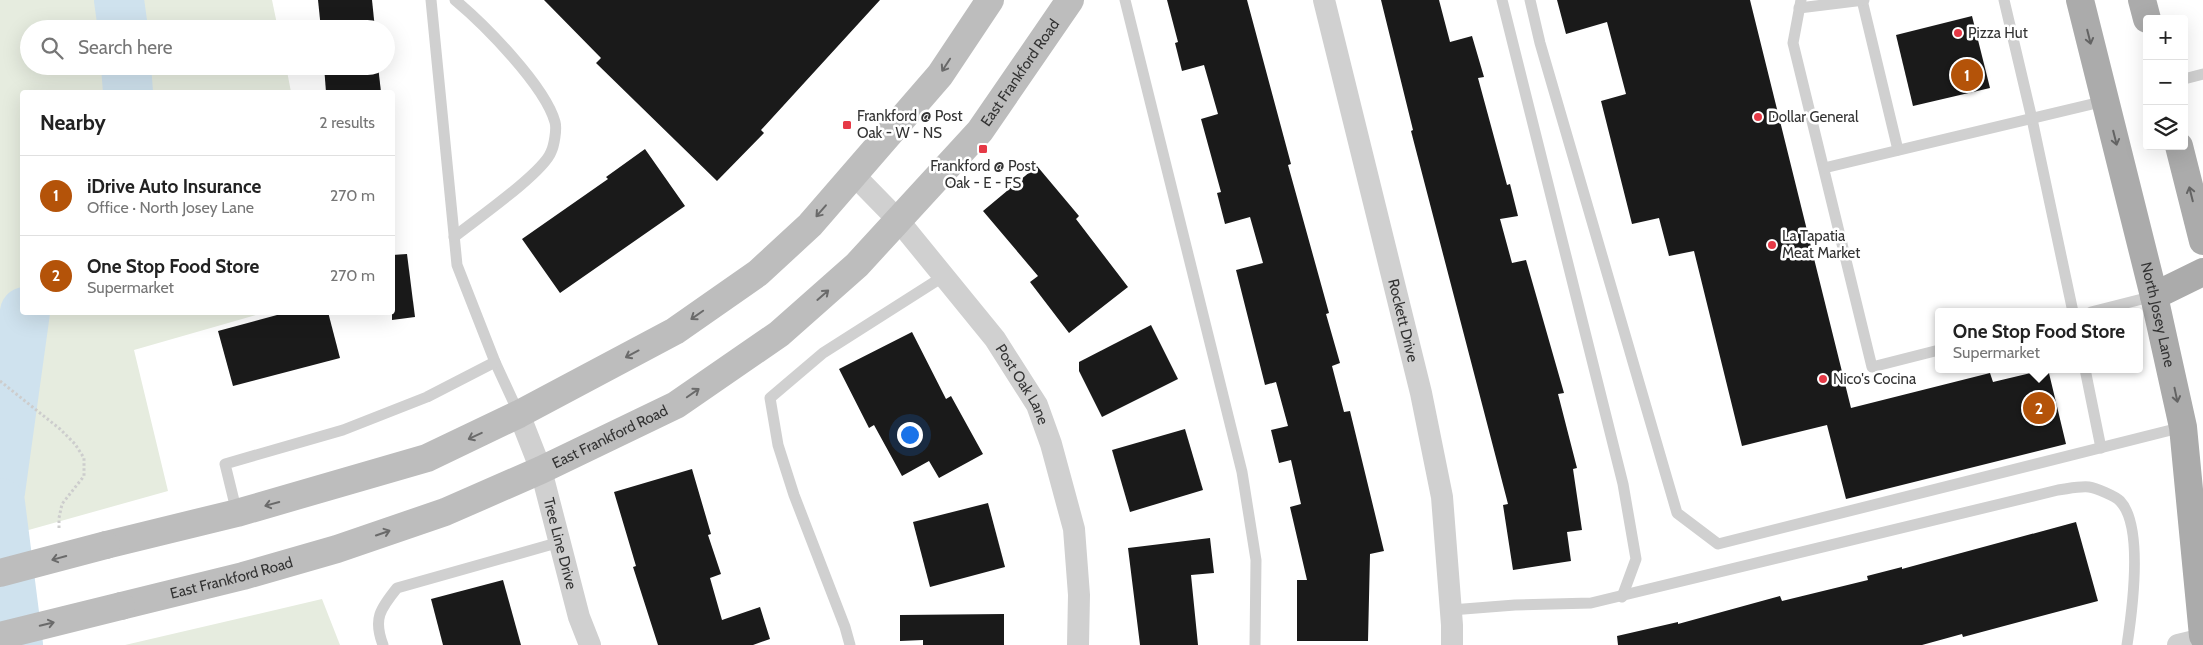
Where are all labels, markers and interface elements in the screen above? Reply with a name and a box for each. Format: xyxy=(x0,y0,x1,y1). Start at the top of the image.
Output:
map controls xyxy=(2143,15,2188,150)
button: + xyxy=(2143,15,2188,60)
street label: East Frankford Road xyxy=(977,16,1063,130)
search box xyxy=(20,20,395,75)
place label: Pizza Hut xyxy=(1968,24,2028,42)
marker: Pizza Hut xyxy=(1952,27,1964,39)
one-way arrow xyxy=(2085,29,2094,45)
icon: search xyxy=(38,34,66,62)
text: Search here xyxy=(78,36,172,59)
pin: 1 xyxy=(1951,56,1983,94)
one-way arrow xyxy=(941,58,951,72)
button: − xyxy=(2143,60,2188,105)
button: layers xyxy=(2143,105,2188,150)
place label: Frankford @ Post Oak - W - NS xyxy=(857,107,963,142)
place label: Dollar General xyxy=(1768,108,1859,126)
text: Nearby xyxy=(40,110,106,135)
marker: Dollar General xyxy=(1752,111,1764,123)
text: 2 results xyxy=(319,113,375,132)
marker: Frankford @ Post Oak - W - NS xyxy=(841,119,853,131)
one-way arrow xyxy=(2111,130,2120,146)
marker: Frankford @ Post Oak - E - FS xyxy=(977,143,989,155)
place label: Frankford @ Post Oak - E - FS xyxy=(930,157,1036,192)
text: iDrive Auto Insurance xyxy=(87,175,261,198)
text: 1 xyxy=(53,186,59,205)
text: 270 m xyxy=(330,186,375,205)
one-way arrow xyxy=(2186,187,2195,203)
text: Office · North Josey Lane xyxy=(87,198,254,217)
one-way arrow xyxy=(816,205,827,218)
place label: La Tapatia Meat Market xyxy=(1782,227,1860,262)
marker: La Tapatia Meat Market xyxy=(1766,239,1778,251)
text: One Stop Food Store xyxy=(87,255,259,278)
street label: North Josey Lane xyxy=(2137,260,2179,369)
text: 2 xyxy=(52,266,60,285)
text: 270 m xyxy=(330,266,375,285)
street label: Rockett Drive xyxy=(1384,277,1422,364)
text: Supermarket xyxy=(87,278,174,297)
one-way arrow xyxy=(816,289,829,301)
popup xyxy=(1935,308,2143,373)
one-way arrow xyxy=(690,310,704,320)
text: One Stop Food Store xyxy=(1953,320,2125,343)
street label: Post Oak Lane xyxy=(992,341,1052,427)
text: Supermarket xyxy=(1953,343,2040,362)
one-way arrow xyxy=(624,349,639,359)
place label: Nico's Cocina xyxy=(1833,370,1917,388)
marker: Nico's Cocina xyxy=(1817,373,1829,385)
one-way arrow xyxy=(2172,387,2181,403)
one-way arrow xyxy=(686,388,700,398)
pin: 2 xyxy=(2023,389,2055,427)
street label: East Frankford Road xyxy=(549,401,671,472)
your location xyxy=(897,422,923,448)
one-way arrow xyxy=(468,431,483,441)
street label: Tree Line Drive xyxy=(540,496,581,591)
one-way arrow xyxy=(265,499,281,509)
one-way arrow xyxy=(375,528,390,537)
one-way arrow xyxy=(52,553,68,563)
street label: East Frankford Road xyxy=(168,553,295,603)
one-way arrow xyxy=(39,619,55,628)

